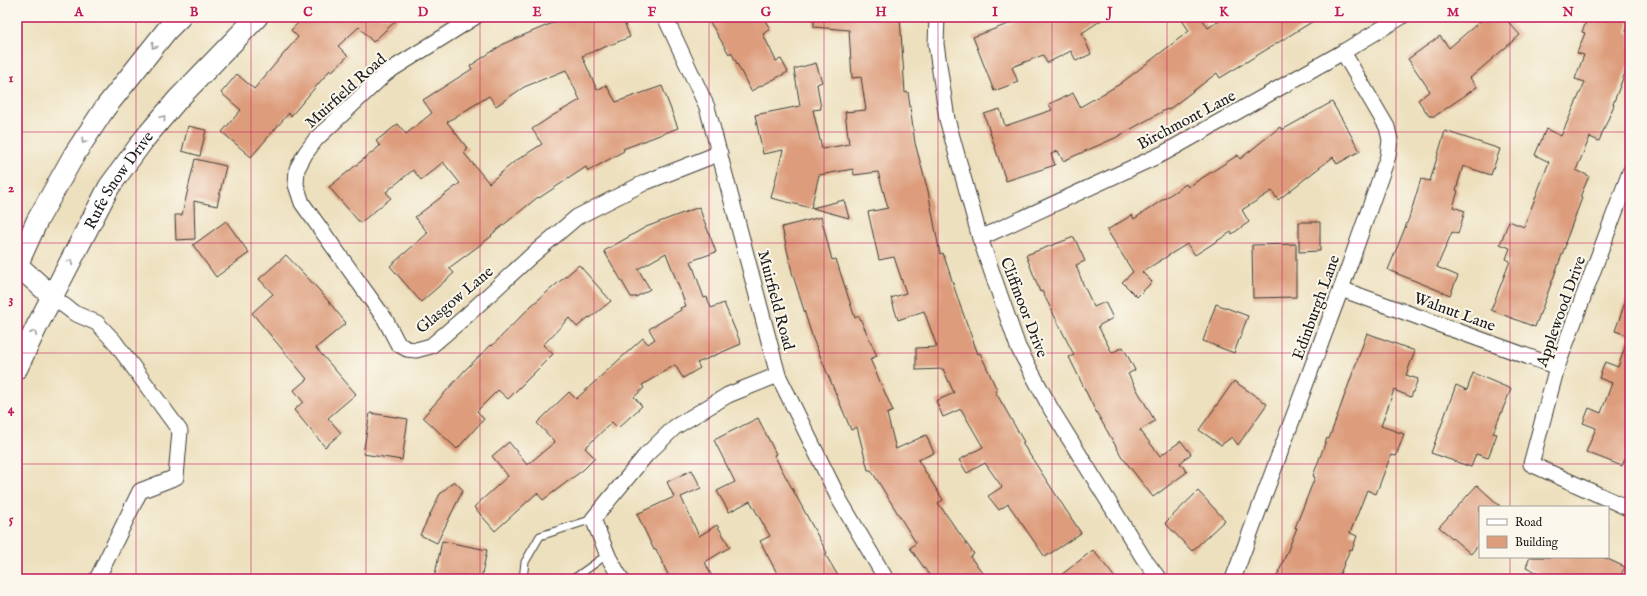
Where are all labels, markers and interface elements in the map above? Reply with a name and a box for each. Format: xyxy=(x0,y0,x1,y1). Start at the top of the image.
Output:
text: A xyxy=(74,4,85,21)
text: B xyxy=(190,4,199,21)
text: C xyxy=(303,4,313,21)
text: D xyxy=(418,4,429,21)
text: E xyxy=(532,4,542,21)
text: F xyxy=(648,4,657,21)
text: G xyxy=(761,4,772,21)
text: H xyxy=(875,4,887,21)
text: I xyxy=(992,4,998,21)
text: J xyxy=(1105,4,1113,21)
text: K xyxy=(1219,4,1229,21)
text: L xyxy=(1333,4,1344,21)
text: M xyxy=(1447,4,1460,21)
text: N xyxy=(1561,4,1574,21)
one-way arrow xyxy=(152,42,159,49)
street label: Muirfield Road xyxy=(302,49,391,133)
text: 1 xyxy=(9,70,14,87)
street label: Birchmont Lane xyxy=(1134,86,1240,155)
one-way arrow xyxy=(158,115,165,122)
street label: Rufe Snow Drive xyxy=(81,128,159,233)
one-way arrow xyxy=(81,137,89,144)
text: 2 xyxy=(8,180,14,197)
street label: Muirfield Road xyxy=(752,248,798,353)
street label: Edinburgh Lane xyxy=(1289,253,1345,363)
street label: Applewood Drive xyxy=(1532,253,1591,371)
street label: Cliffmoor Drive xyxy=(995,255,1051,361)
one-way arrow xyxy=(65,259,73,266)
street label: Glasgow Lane xyxy=(413,262,498,339)
street label: Walnut Lane xyxy=(1411,289,1498,337)
text: 3 xyxy=(9,291,14,308)
one-way arrow xyxy=(29,330,37,337)
text: 4 xyxy=(8,401,15,418)
legend xyxy=(1479,506,1609,558)
text: 5 xyxy=(9,511,14,528)
text: Road xyxy=(1515,515,1543,530)
text: Building xyxy=(1515,535,1559,550)

